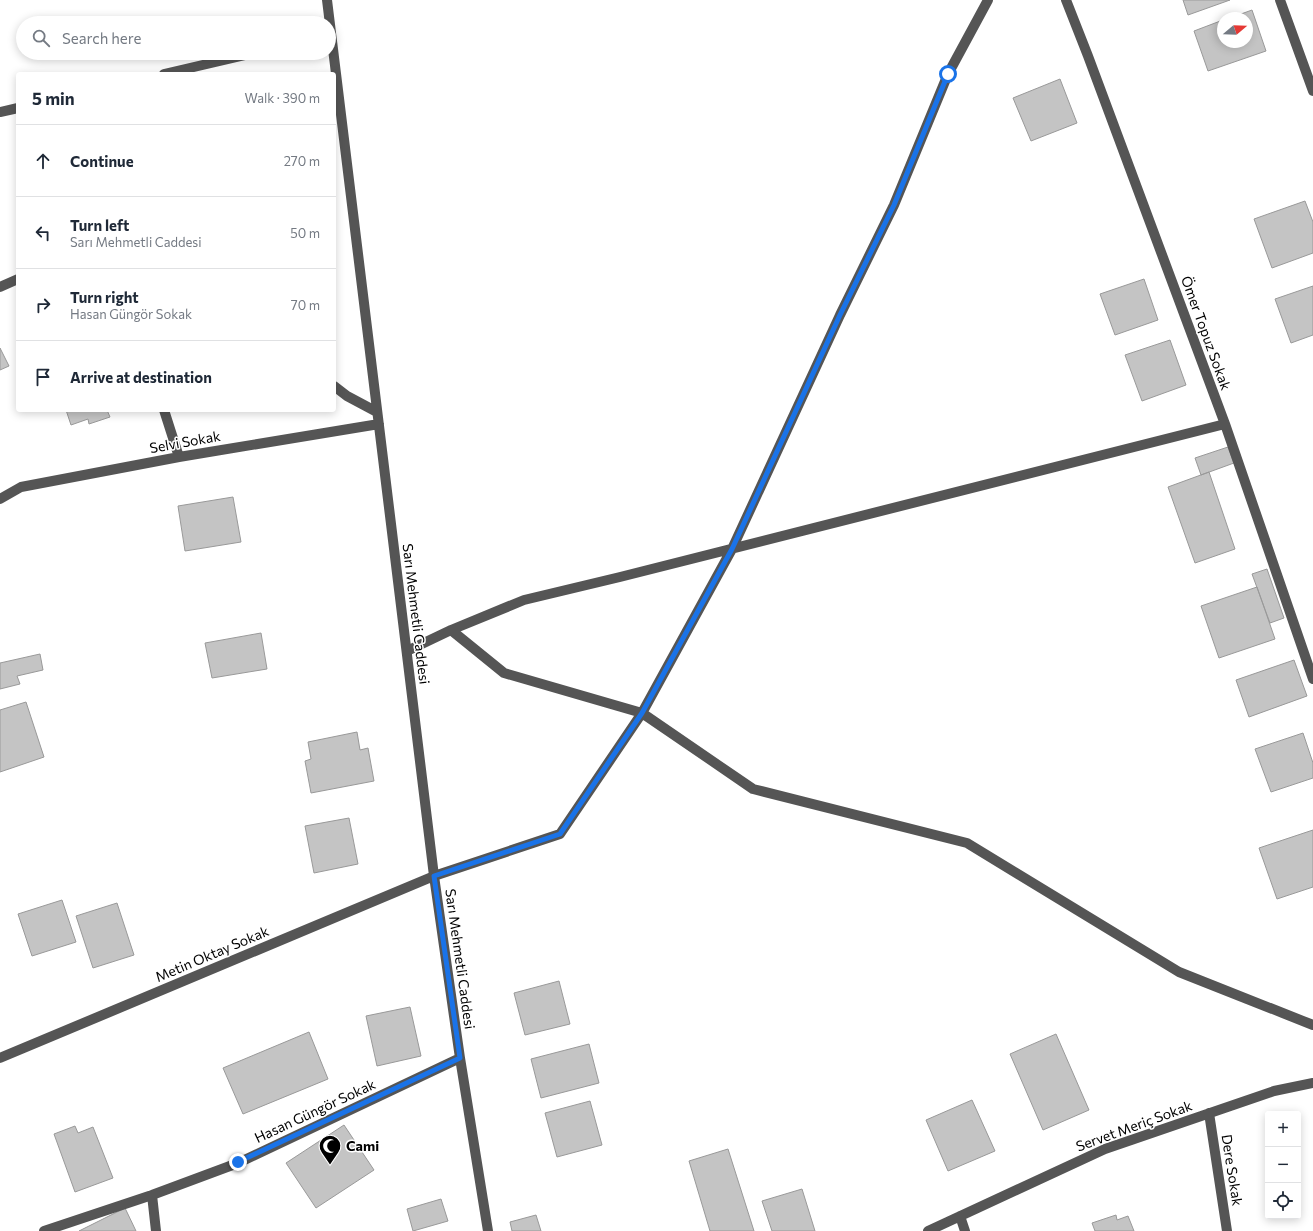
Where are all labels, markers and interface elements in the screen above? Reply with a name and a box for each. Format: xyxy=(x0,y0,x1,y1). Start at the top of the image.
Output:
north arrow xyxy=(1217,12,1253,48)
search box xyxy=(16,16,336,60)
icon: search xyxy=(30,27,52,49)
text: Search here xyxy=(62,29,141,47)
route start xyxy=(939,65,957,83)
text: 5 min xyxy=(32,88,75,109)
text: Walk · 390 m xyxy=(245,90,320,106)
icon: ahead xyxy=(32,150,54,172)
text: Continue xyxy=(70,152,134,170)
text: 270 m xyxy=(284,153,320,169)
text: Turn left xyxy=(70,216,129,234)
icon: left xyxy=(32,222,54,244)
text: 50 m xyxy=(290,225,320,241)
text: Sarı Mehmetli Caddesi xyxy=(70,234,202,250)
street label: Ömer Topuz Sokak xyxy=(1178,273,1235,393)
text: Turn right xyxy=(70,288,139,306)
icon: right xyxy=(32,294,54,316)
text: 70 m xyxy=(291,297,320,313)
text: Hasan Güngör Sokak xyxy=(70,306,192,322)
icon: arrive xyxy=(32,366,54,388)
text: Arrive at destination xyxy=(70,368,212,386)
street label: Selvi Sokak xyxy=(148,427,222,456)
street label: Sarı Mehmetli Caddesi xyxy=(399,543,434,685)
street label: Sarı Mehmetli Caddesi xyxy=(442,888,479,1030)
street label: Metin Oktay Sokak xyxy=(153,922,271,985)
street label: Hasan Güngör Sokak xyxy=(252,1075,378,1146)
street label: Servet Meriç Sokak xyxy=(1073,1096,1195,1154)
map controls xyxy=(1265,1111,1301,1219)
button: + xyxy=(1265,1111,1301,1147)
mosque icon: Cami xyxy=(317,1133,343,1166)
street label: Dere Sokak xyxy=(1218,1133,1247,1207)
place label: Cami xyxy=(346,1137,379,1154)
button: − xyxy=(1265,1147,1301,1183)
route end xyxy=(229,1153,247,1171)
button: locate xyxy=(1265,1183,1301,1219)

